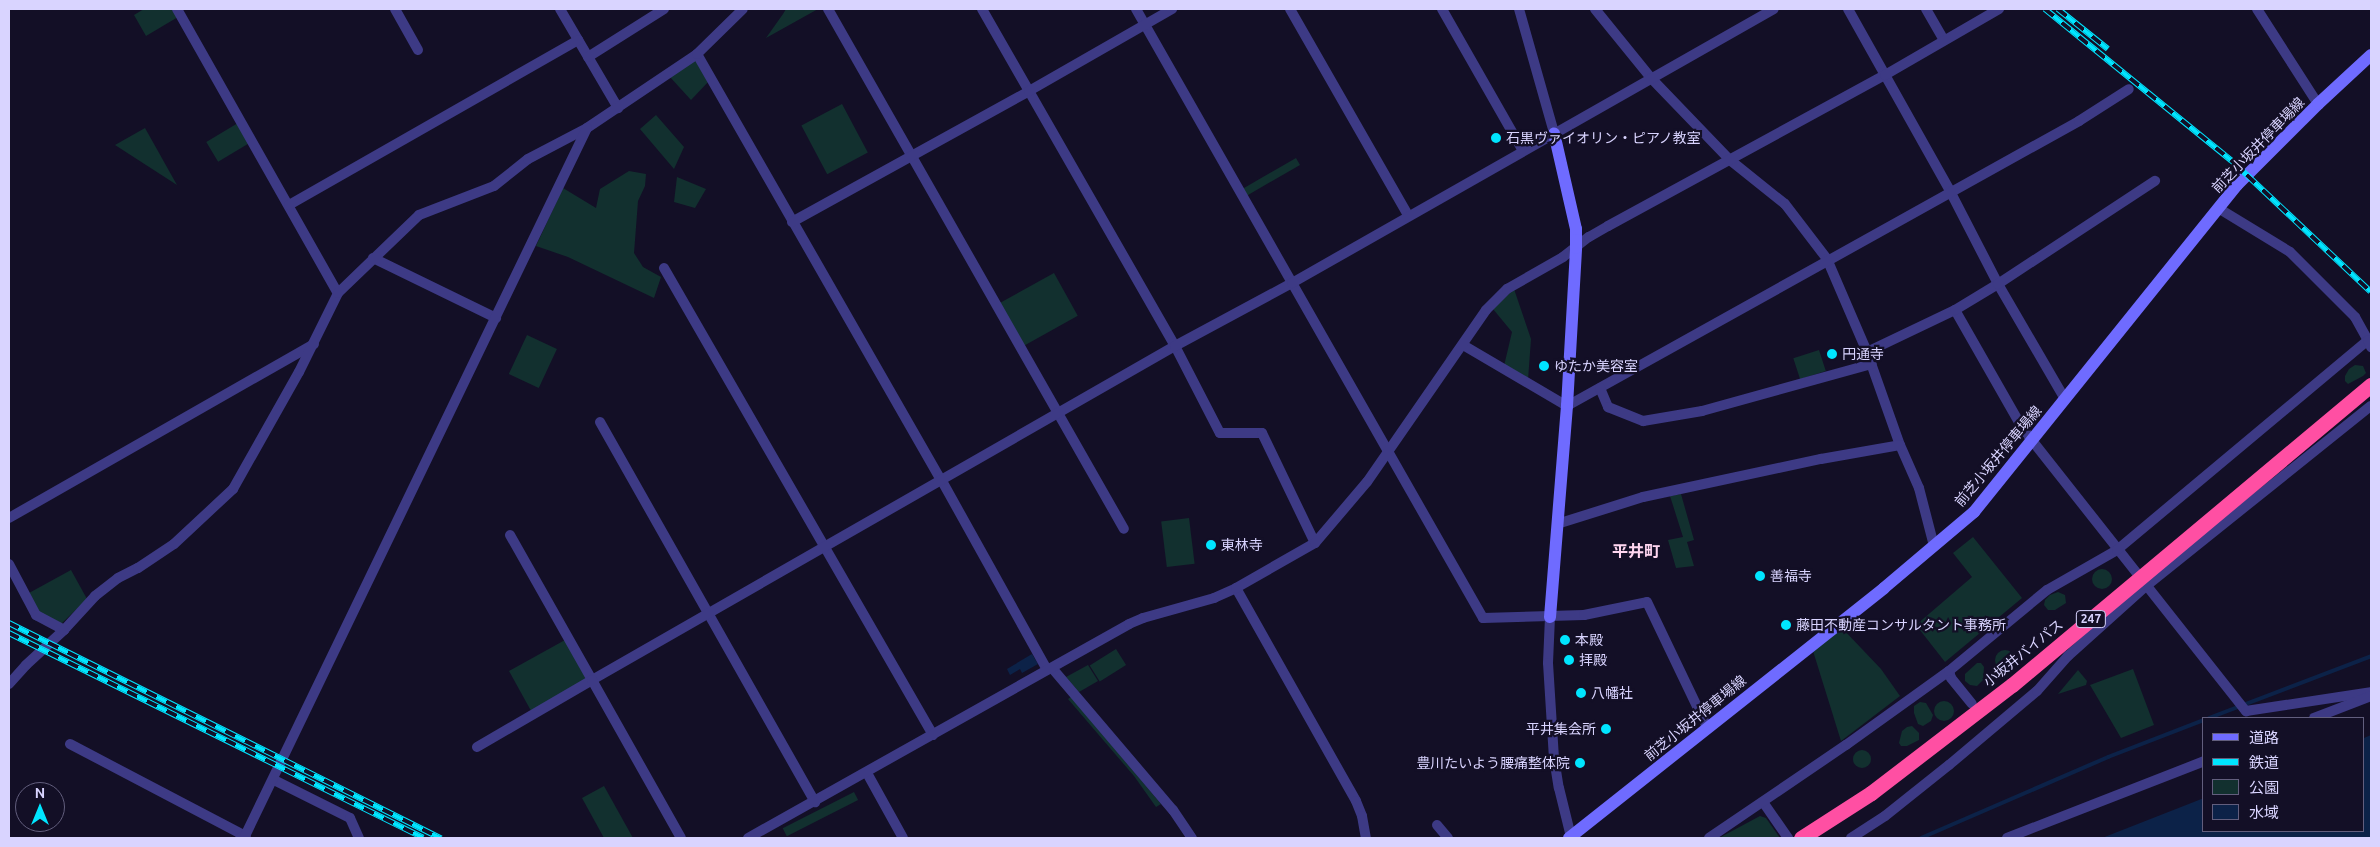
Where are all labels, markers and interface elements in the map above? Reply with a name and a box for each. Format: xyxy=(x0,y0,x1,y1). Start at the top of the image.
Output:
street label: 前芝小坂井停車場線 xyxy=(2208,94,2308,196)
place label: 石黒ヴァイオリン・ピアノ教室 xyxy=(1506,130,1702,146)
marker: 石黒ヴァイオリン・ピアノ教室 xyxy=(1490,132,1502,144)
place label: 円通寺 xyxy=(1842,346,1884,362)
marker: 円通寺 xyxy=(1826,348,1838,360)
place label: ゆたか美容室 xyxy=(1554,358,1638,374)
marker: ゆたか美容室 xyxy=(1538,360,1550,372)
street label: 前芝小坂井停車場線 xyxy=(1951,402,2045,510)
place label: 東林寺 xyxy=(1221,537,1263,553)
marker: 東林寺 xyxy=(1205,539,1217,551)
district label: 平井町 xyxy=(1612,541,1660,561)
place label: 善福寺 xyxy=(1770,568,1812,584)
marker: 善福寺 xyxy=(1754,570,1766,582)
road number: 247 xyxy=(2075,610,2107,628)
street label: 小坂井バイパス xyxy=(1980,616,2066,690)
place label: 藤田不動産コンサルタント事務所 xyxy=(1796,617,2006,633)
marker: 藤田不動産コンサルタント事務所 xyxy=(1780,619,1792,631)
place label: 本殿 xyxy=(1575,632,1603,648)
marker: 本殿 xyxy=(1559,634,1571,646)
place label: 拝殿 xyxy=(1579,652,1607,668)
marker: 拝殿 xyxy=(1563,654,1575,666)
street label: 前芝小坂井停車場線 xyxy=(1641,672,1749,764)
place label: 八幡社 xyxy=(1591,685,1633,701)
marker: 八幡社 xyxy=(1575,687,1587,699)
legend xyxy=(2202,717,2365,832)
place label: 平井集会所 xyxy=(1526,721,1596,737)
marker: 平井集会所 xyxy=(1600,723,1612,735)
text: 道路 xyxy=(2249,729,2279,746)
text: 鉄道 xyxy=(2249,754,2279,771)
place label: 豊川たいよう腰痛整体院 xyxy=(1416,755,1570,771)
marker: 豊川たいよう腰痛整体院 xyxy=(1574,757,1586,769)
text: 公園 xyxy=(2249,779,2279,796)
north arrow xyxy=(15,782,65,832)
text: N xyxy=(35,785,45,801)
text: 水域 xyxy=(2249,804,2279,821)

